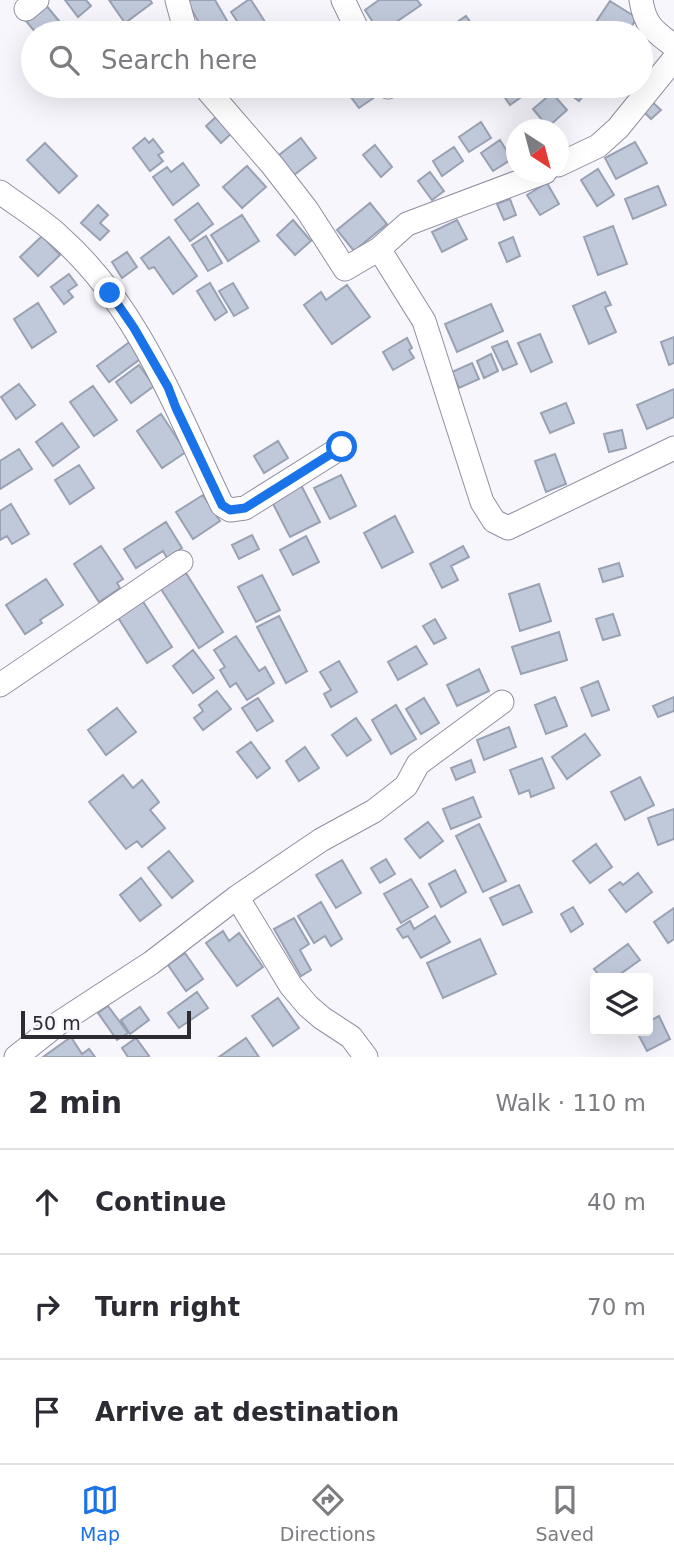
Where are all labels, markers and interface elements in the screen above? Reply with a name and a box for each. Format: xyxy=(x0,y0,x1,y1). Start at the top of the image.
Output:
search box xyxy=(21,21,653,98)
icon: search xyxy=(45,41,83,79)
text: Search here xyxy=(101,45,257,75)
north arrow xyxy=(506,119,569,182)
route end xyxy=(94,277,125,308)
route start xyxy=(326,431,357,462)
map controls xyxy=(590,973,653,1036)
button: layers xyxy=(590,973,653,1036)
scale bar xyxy=(21,1008,191,1040)
text: 50 m xyxy=(32,1012,81,1034)
text: 2 min xyxy=(28,1085,122,1120)
text: Walk · 110 m xyxy=(495,1090,646,1116)
icon: ahead xyxy=(28,1183,66,1221)
text: Continue xyxy=(95,1187,226,1217)
text: 40 m xyxy=(587,1189,646,1215)
icon: right xyxy=(28,1288,66,1326)
text: Turn right xyxy=(95,1292,240,1322)
text: 70 m xyxy=(587,1294,646,1320)
icon: arrive xyxy=(28,1393,66,1431)
text: Arrive at destination xyxy=(95,1397,399,1427)
tab: Map xyxy=(80,1481,120,1545)
tab: Directions xyxy=(280,1481,376,1545)
tab: Saved xyxy=(535,1481,594,1545)

